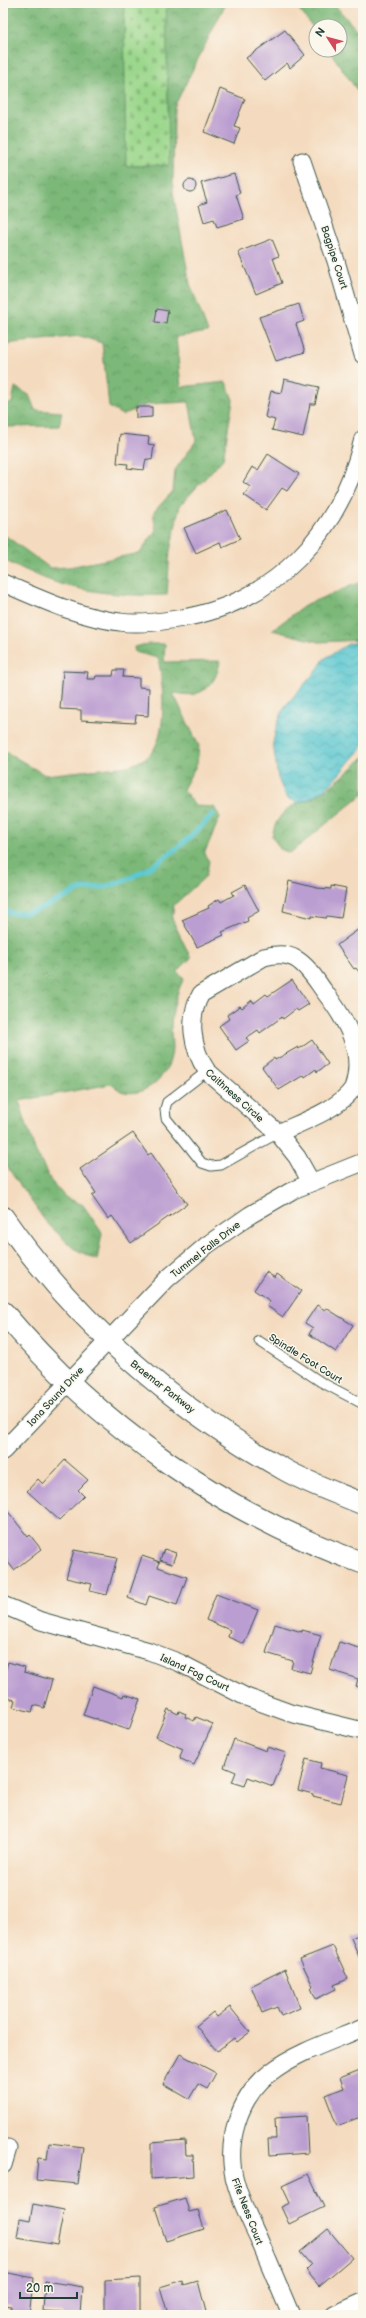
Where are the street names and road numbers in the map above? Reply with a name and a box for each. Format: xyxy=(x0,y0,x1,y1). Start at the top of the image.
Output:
street label: Bagpipe Court xyxy=(318,224,350,291)
street label: Caithness Circle xyxy=(203,1066,266,1125)
street label: Tummel Falls Drive xyxy=(168,1219,243,1281)
street label: Spindle Foot Court xyxy=(267,1331,344,1386)
street label: Braemar Parkway xyxy=(128,1358,198,1416)
street label: Iona Sound Drive xyxy=(25,1364,87,1429)
street label: Island Fog Court xyxy=(158,1652,231,1694)
street label: Fife Ness Court xyxy=(229,2176,265,2247)

